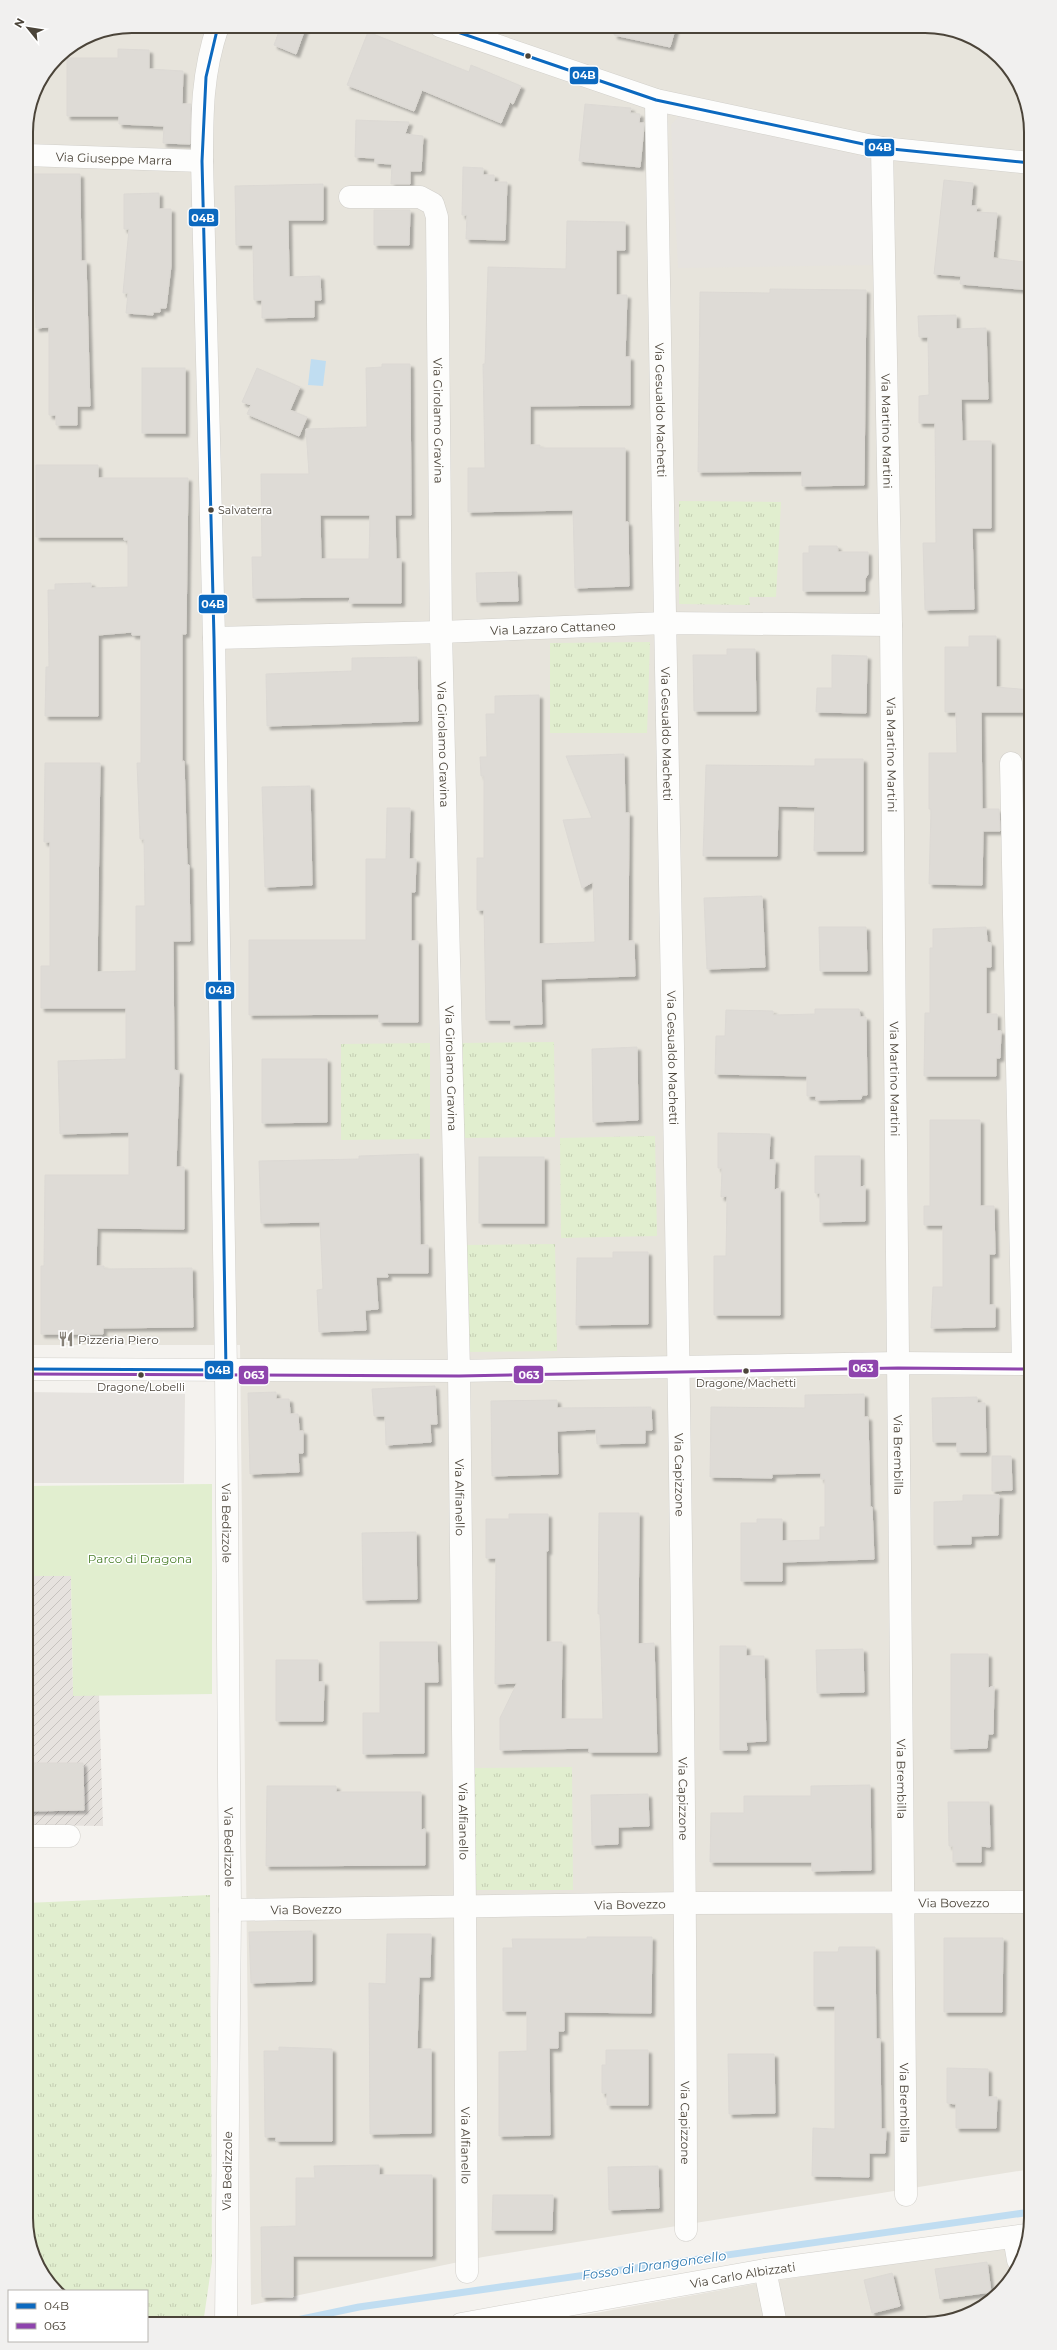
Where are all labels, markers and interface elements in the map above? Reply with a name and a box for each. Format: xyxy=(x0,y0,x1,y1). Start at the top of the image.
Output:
north arrow xyxy=(8,8,48,48)
text: N xyxy=(11,16,28,30)
unlabelled marker xyxy=(523,51,533,61)
line badge: 04B xyxy=(569,66,599,85)
text: 04B xyxy=(572,68,596,82)
line badge: 04B xyxy=(864,138,895,157)
text: 04B xyxy=(868,140,892,154)
street label: Via Giuseppe Marra xyxy=(55,149,173,167)
line badge: 04B xyxy=(188,208,219,227)
text: 04B xyxy=(191,211,215,225)
street label: Via Gesualdo Machetti xyxy=(653,343,670,477)
street label: Via Girolamo Gravina xyxy=(431,358,447,484)
street label: Via Martino Martini xyxy=(879,373,896,489)
place label: Salvaterra xyxy=(218,503,272,517)
marker: Salvaterra xyxy=(206,505,216,515)
line badge: 04B xyxy=(198,594,228,614)
text: 04B xyxy=(201,597,225,611)
street label: Via Lazzaro Cattaneo xyxy=(490,617,616,638)
street label: Via Gesualdo Machetti xyxy=(658,666,676,801)
street label: Via Girolamo Gravina xyxy=(435,682,453,808)
street label: Via Martino Martini xyxy=(884,697,900,813)
line badge: 04B xyxy=(205,981,235,1000)
text: 04B xyxy=(208,983,232,997)
street label: Via Gesualdo Machetti xyxy=(665,990,682,1125)
street label: Via Girolamo Gravina xyxy=(443,1005,461,1131)
street label: Via Martino Martini xyxy=(887,1021,903,1137)
restaurant icon: Pizzeria Piero xyxy=(57,1330,75,1348)
place label: Pizzeria Piero xyxy=(78,1332,159,1347)
line badge: 063 xyxy=(848,1359,879,1378)
line badge: 04B xyxy=(204,1360,234,1380)
text: 063 xyxy=(853,1361,874,1375)
text: 04B xyxy=(207,1363,231,1377)
line badge: 063 xyxy=(238,1365,269,1385)
line badge: 063 xyxy=(513,1365,544,1384)
marker: Dragone/Machetti xyxy=(741,1366,751,1376)
text: 063 xyxy=(244,1368,265,1382)
text: 063 xyxy=(519,1368,540,1382)
marker: Dragone/Lobelli xyxy=(136,1370,146,1380)
place label: Dragone/Machetti xyxy=(696,1376,796,1390)
place label: Dragone/Lobelli xyxy=(97,1380,185,1394)
street label: Via Brembilla xyxy=(891,1415,907,1495)
street label: Via Capizzone xyxy=(672,1433,688,1517)
street label: Via Alfianello xyxy=(452,1459,468,1536)
street label: Via Bedizzole xyxy=(219,1483,235,1563)
park label: Parco di Dragona xyxy=(88,1551,192,1566)
street label: Via Brembilla xyxy=(894,1739,910,1819)
street label: Via Capizzone xyxy=(676,1757,692,1841)
street label: Via Alfianello xyxy=(456,1783,472,1860)
street label: Via Bedizzole xyxy=(222,1807,237,1887)
street label: Via Bovezzo xyxy=(918,1895,990,1910)
street label: Via Bovezzo xyxy=(594,1896,666,1912)
street label: Via Bovezzo xyxy=(270,1901,342,1917)
street label: Via Brembilla xyxy=(897,2063,913,2143)
street label: Via Capizzone xyxy=(678,2081,693,2165)
street label: Via Alfianello xyxy=(459,2107,474,2184)
street label: Via Bedizzole xyxy=(219,2131,235,2211)
water label: Fosso di Drangoncello xyxy=(581,2247,727,2283)
street label: Via Carlo Albizzati xyxy=(689,2259,796,2291)
legend xyxy=(8,2290,148,2342)
text: 04B xyxy=(44,2298,69,2313)
text: 063 xyxy=(44,2318,66,2333)

